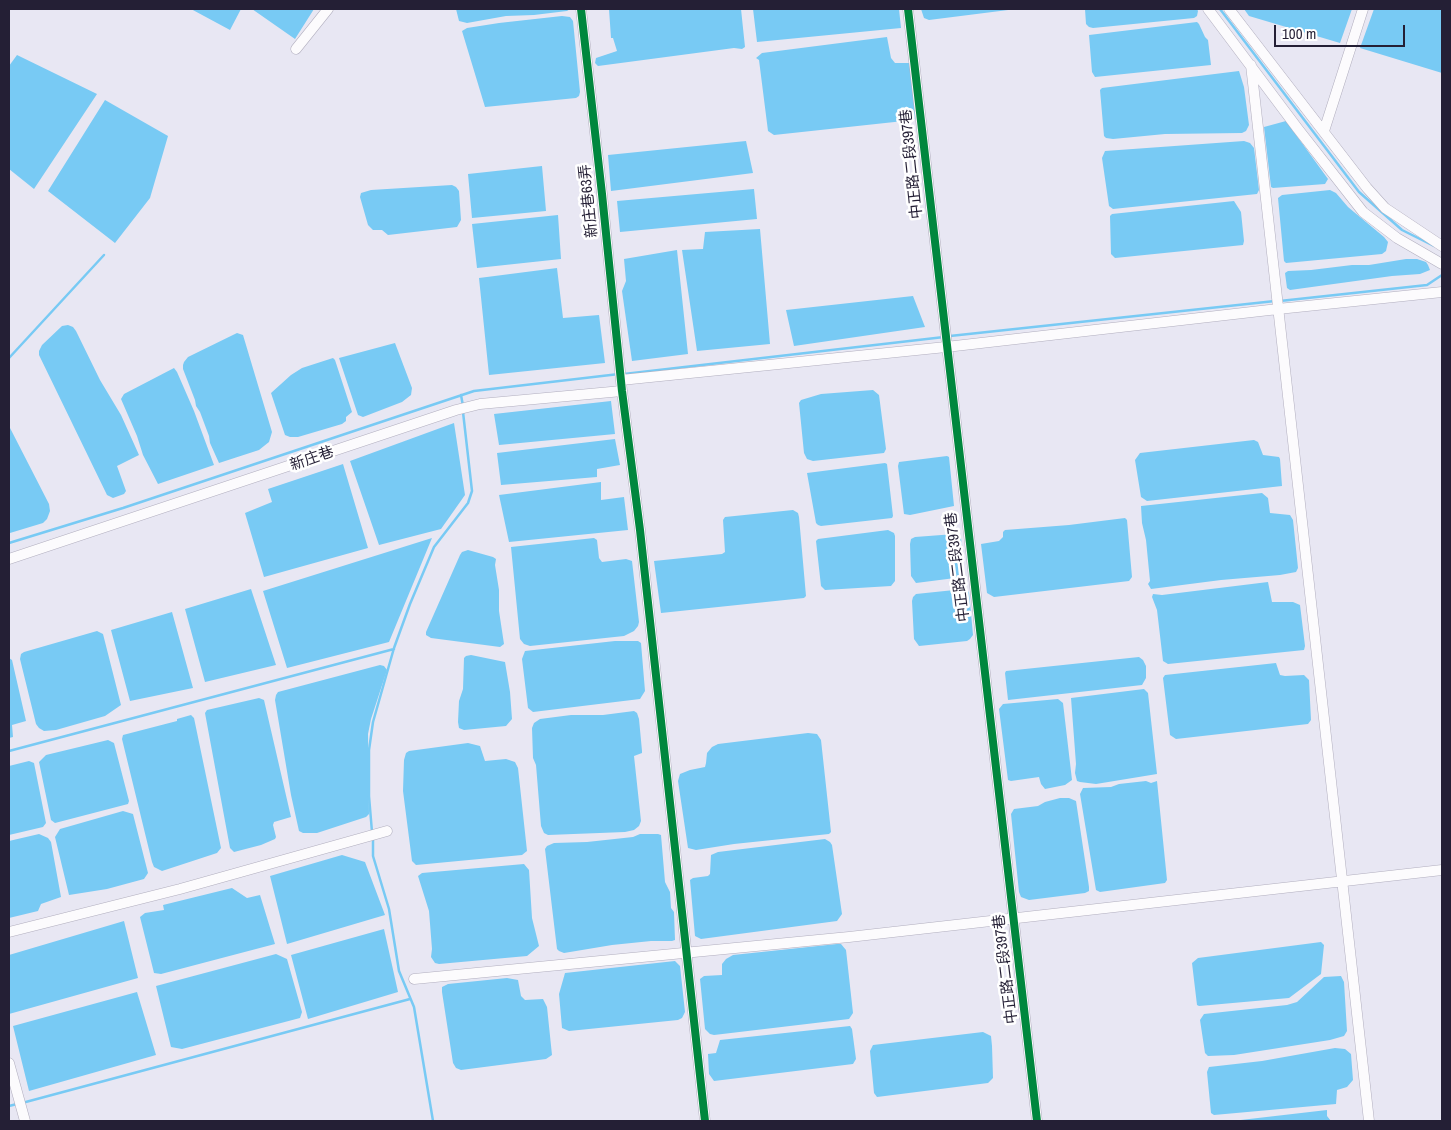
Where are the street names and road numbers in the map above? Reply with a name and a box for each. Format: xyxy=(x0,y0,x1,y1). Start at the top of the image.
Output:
street label: 中正路二段397巷 xyxy=(897,108,927,220)
street label: 新庄巷63弄 xyxy=(576,163,602,239)
street label: 新庄巷 xyxy=(288,443,336,475)
street label: 中正路二段397巷 xyxy=(942,511,974,623)
street label: 中正路二段397巷 xyxy=(990,913,1022,1025)

